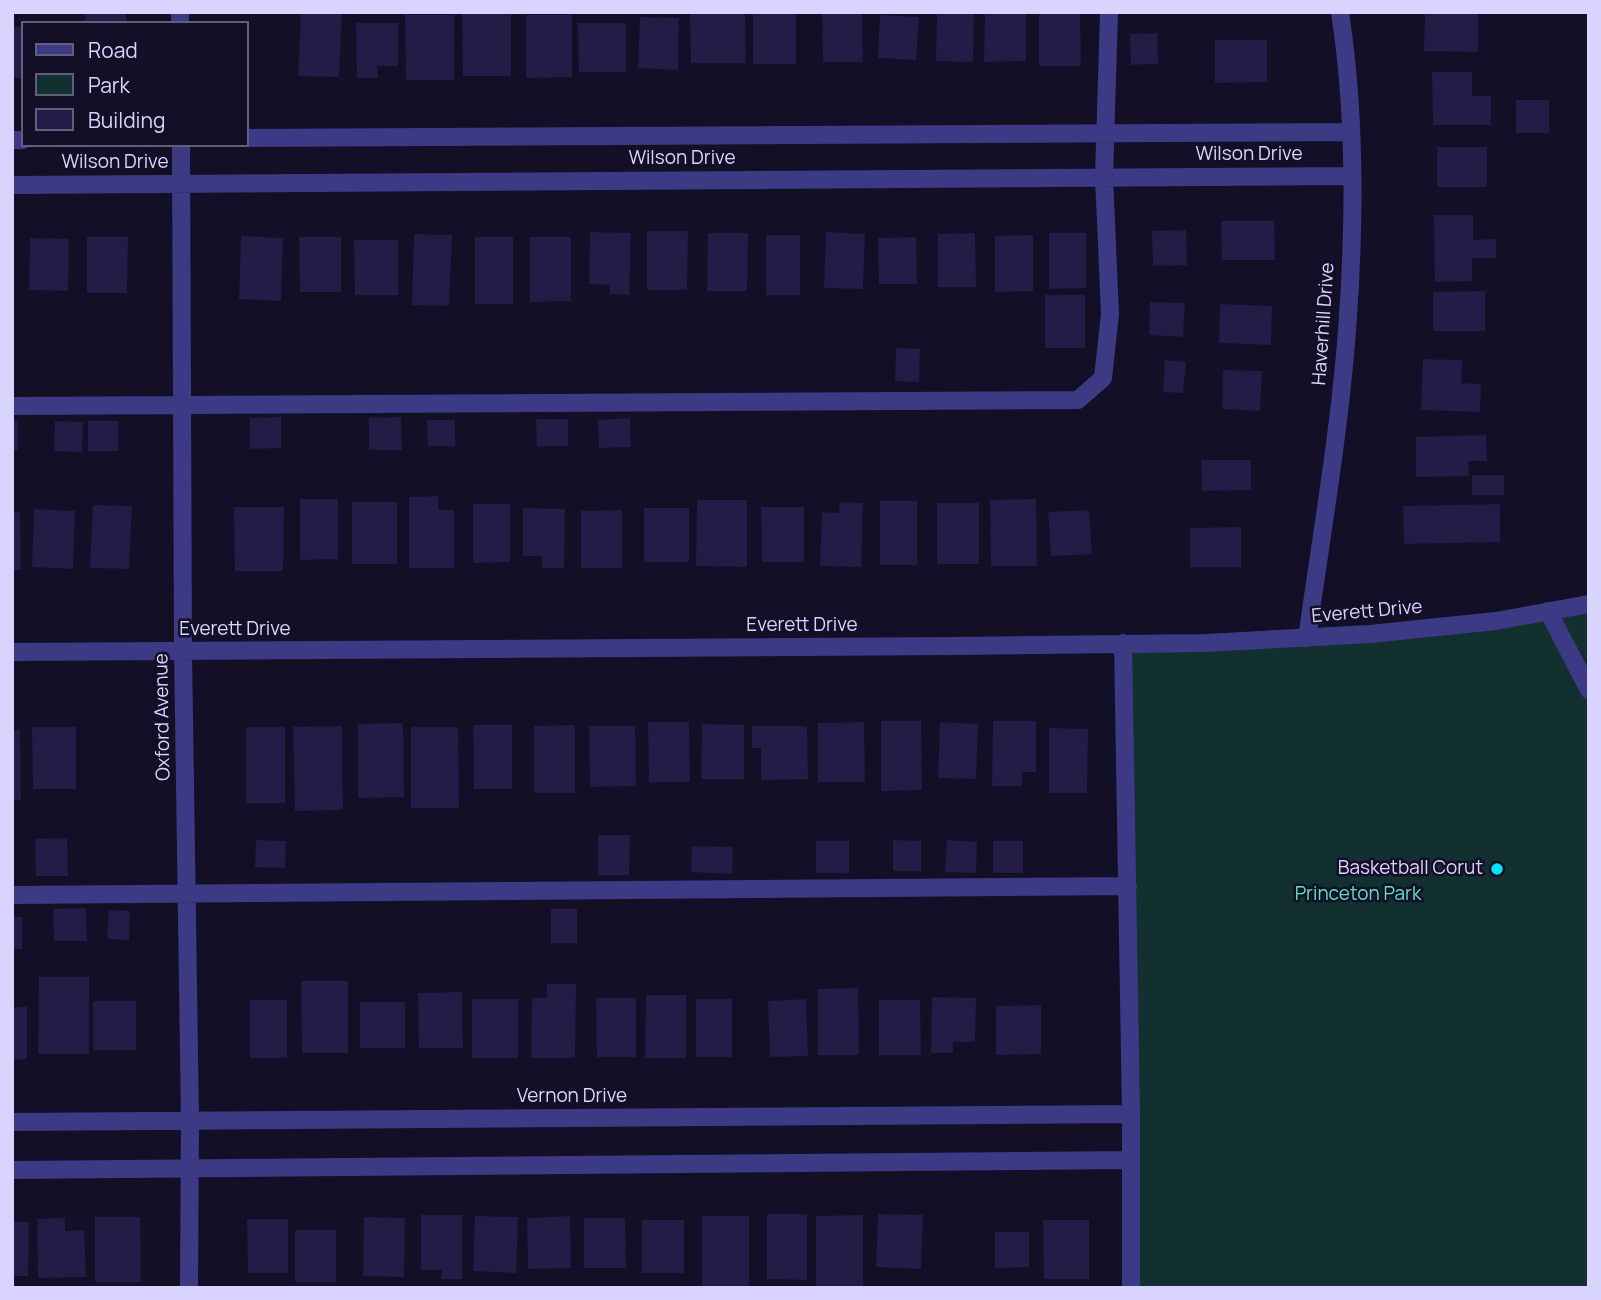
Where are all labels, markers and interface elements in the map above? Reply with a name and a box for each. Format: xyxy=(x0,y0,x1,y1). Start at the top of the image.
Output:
legend xyxy=(21,21,248,147)
text: Road xyxy=(88,36,138,64)
text: Park xyxy=(88,71,130,99)
text: Building xyxy=(88,106,165,134)
street label: Wilson Drive xyxy=(1196,144,1302,166)
street label: Wilson Drive xyxy=(629,148,735,170)
street label: Wilson Drive xyxy=(62,152,168,174)
street label: Haverhill Drive xyxy=(1308,262,1340,386)
street label: Everett Drive xyxy=(1311,596,1423,628)
street label: Everett Drive xyxy=(746,615,858,637)
street label: Everett Drive xyxy=(179,619,291,641)
street label: Oxford Avenue xyxy=(150,653,176,781)
place label: Basketball Corut xyxy=(1338,858,1483,880)
marker: Basketball Corut xyxy=(1489,861,1505,877)
park label: Princeton Park xyxy=(1295,884,1421,906)
street label: Vernon Drive xyxy=(517,1086,627,1108)

